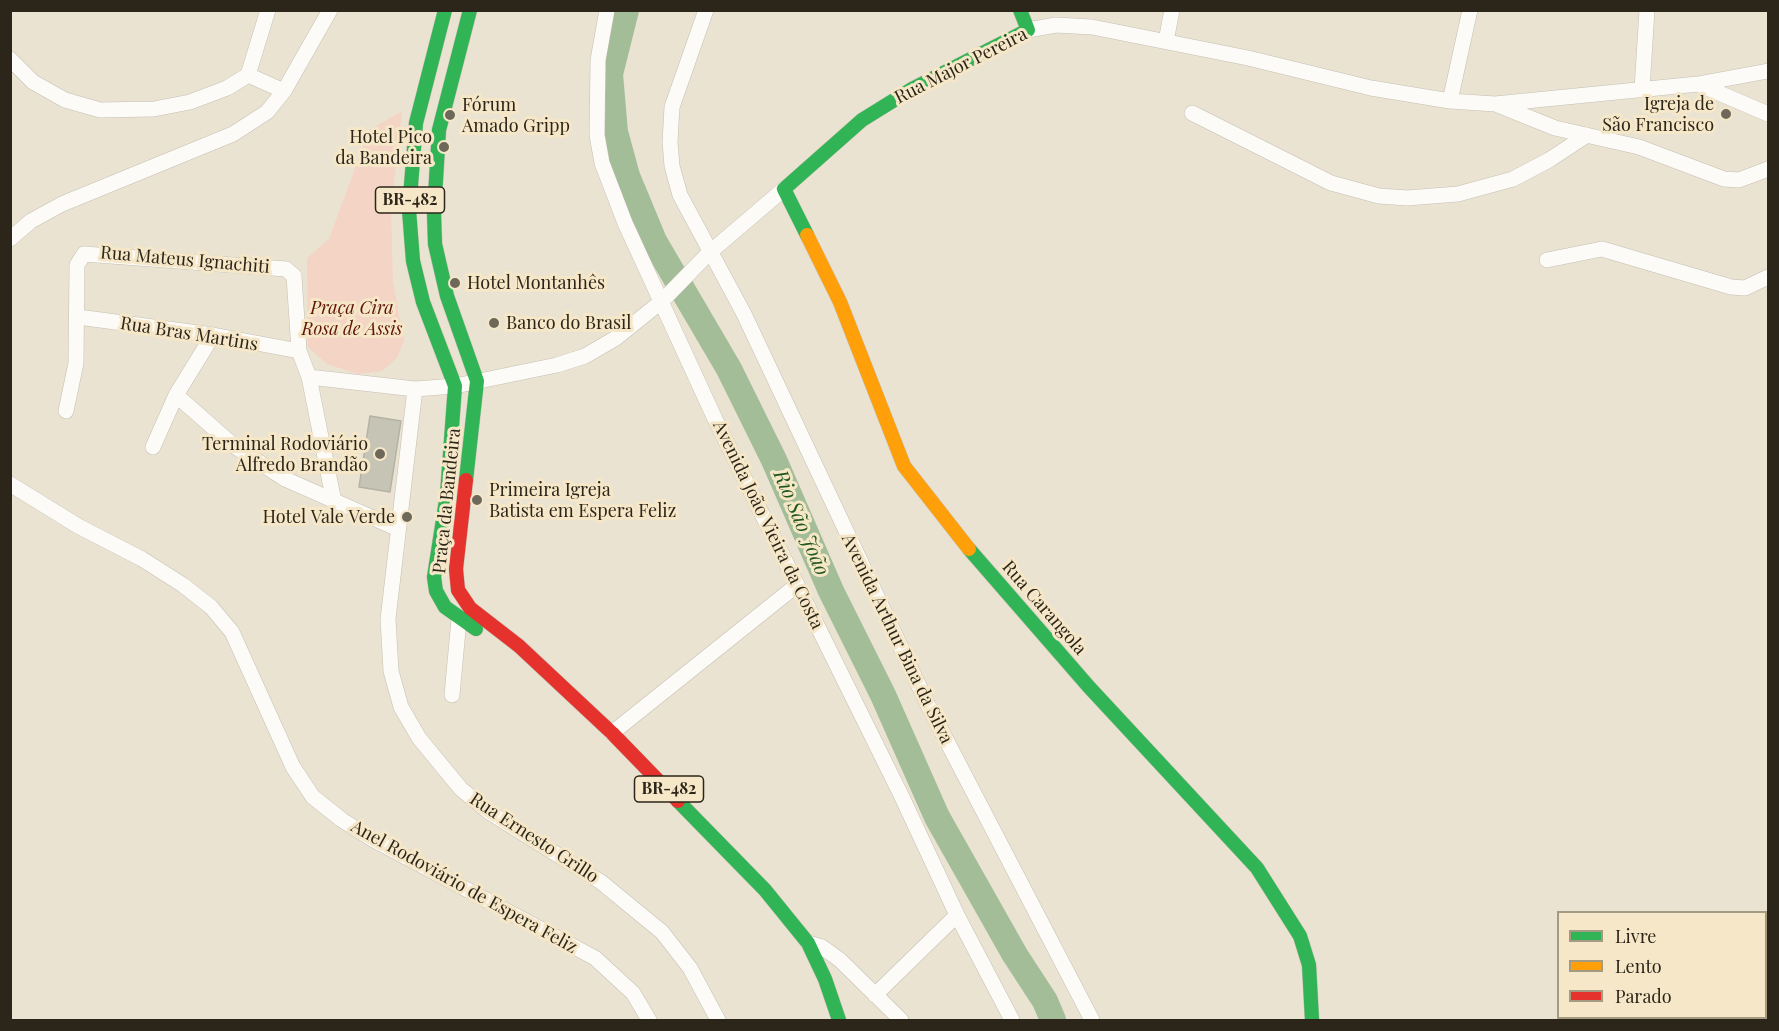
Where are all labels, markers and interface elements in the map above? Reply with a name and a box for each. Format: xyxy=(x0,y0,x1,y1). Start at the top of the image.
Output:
street label: Rua Major Pereira xyxy=(891,23,1031,109)
place label: Igreja de São Francisco xyxy=(1602,93,1714,136)
place label: Fórum Amado Gripp xyxy=(462,94,570,136)
marker: Igreja de São Francisco xyxy=(1719,107,1733,121)
marker: Fórum Amado Gripp xyxy=(443,108,457,122)
place label: Hotel Pico da Bandeira xyxy=(335,126,432,168)
marker: Hotel Pico da Bandeira xyxy=(437,140,451,154)
road number: BR-482 xyxy=(376,187,444,213)
street label: Rua Mateus Ignachiti xyxy=(99,242,271,278)
place label: Hotel Montanhês xyxy=(467,272,605,294)
marker: Hotel Montanhês xyxy=(448,276,462,290)
park label: Praça Cira Rosa de Assis xyxy=(302,297,402,340)
street label: Rua Bras Martins xyxy=(119,312,259,356)
place label: Banco do Brasil xyxy=(506,312,631,334)
marker: Banco do Brasil xyxy=(487,316,501,330)
street label: Avenida João Vieira da Costa xyxy=(708,417,828,633)
street label: Praça da Bandeira xyxy=(429,427,465,575)
place label: Terminal Rodoviário Alfredo Brandão xyxy=(202,433,368,476)
marker: Terminal Rodoviário Alfredo Brandão xyxy=(373,447,387,461)
water label: Rio São João xyxy=(768,467,834,579)
place label: Primeira Igreja Batista em Espera Feliz xyxy=(489,479,676,522)
marker: Primeira Igreja Batista em Espera Feliz xyxy=(470,493,484,507)
place label: Hotel Vale Verde xyxy=(262,506,395,528)
marker: Hotel Vale Verde xyxy=(400,510,414,524)
street label: Avenida Arthur Bina da Silva xyxy=(837,531,957,747)
street label: Rua Carangola xyxy=(997,557,1091,659)
road number: BR-482 xyxy=(634,776,704,802)
street label: Rua Ernesto Grillo xyxy=(466,788,602,888)
street label: Anel Rodoviário de Espera Feliz xyxy=(347,816,581,958)
legend xyxy=(1557,911,1767,1019)
text: Livre xyxy=(1615,924,1656,948)
text: Lento xyxy=(1615,954,1662,978)
text: Parado xyxy=(1615,984,1672,1008)

